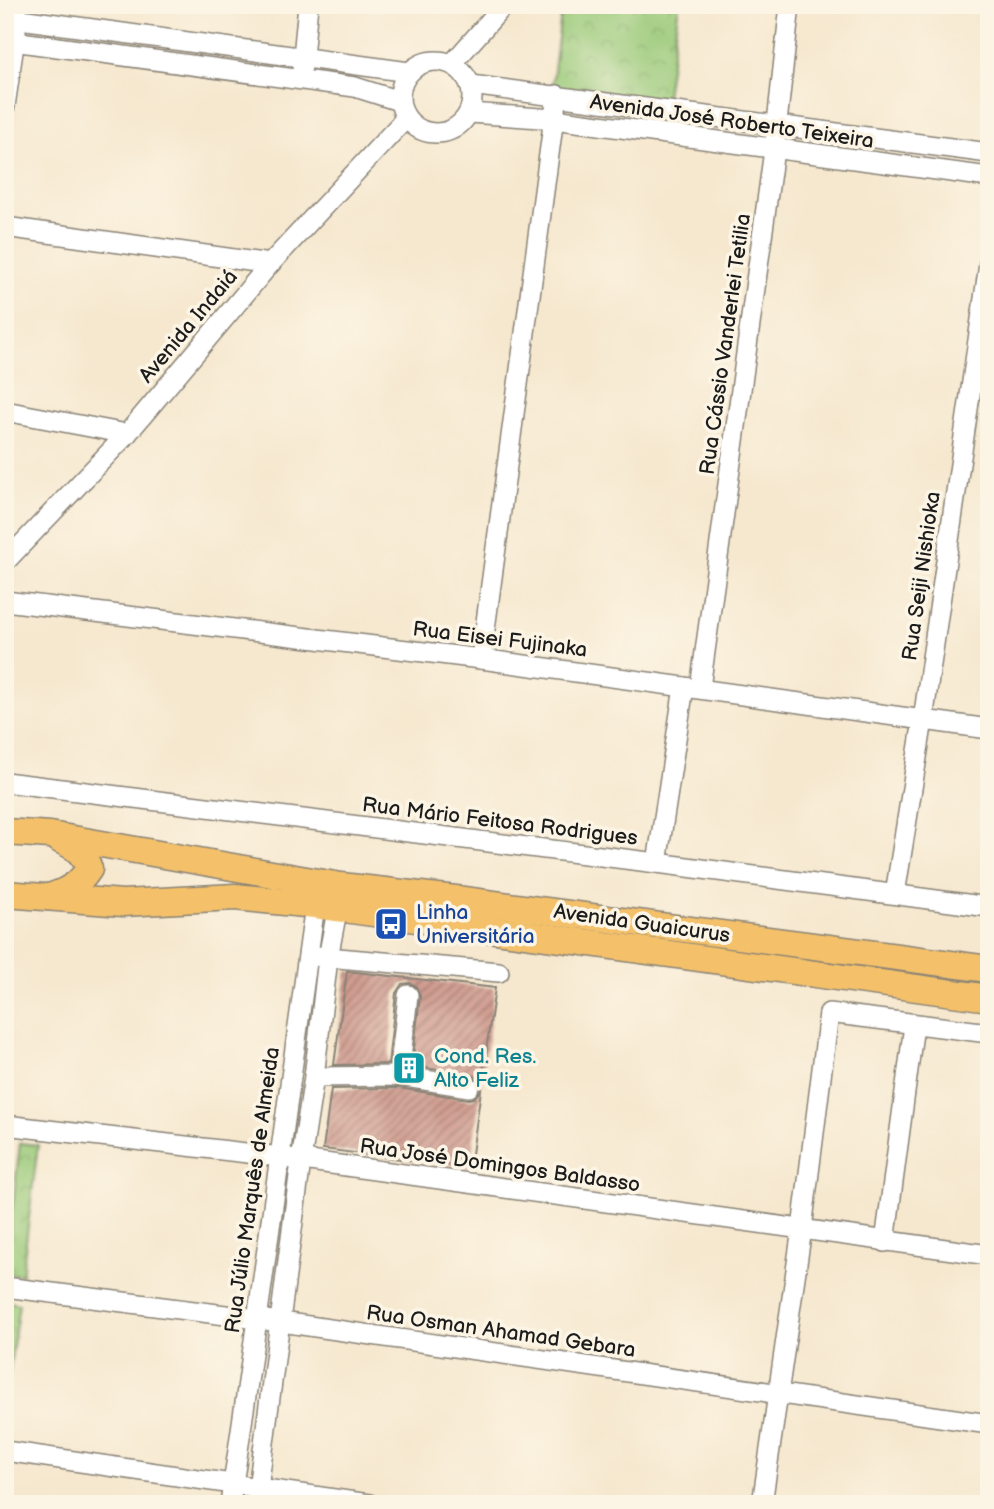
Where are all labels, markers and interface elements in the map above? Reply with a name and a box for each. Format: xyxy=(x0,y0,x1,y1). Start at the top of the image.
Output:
street label: Avenida José Roberto Teixeira xyxy=(589,89,875,154)
street label: Rua Cássio Vanderlei Tetilia xyxy=(695,212,756,476)
street label: Avenida Indaiá xyxy=(134,265,243,388)
street label: Rua Seiji Nishioka xyxy=(897,490,946,662)
street label: Rua Eisei Fujinaka xyxy=(411,616,589,663)
street label: Rua Mário Feitosa Rodrigues xyxy=(361,792,639,851)
street label: Avenida Guaicurus xyxy=(552,899,732,948)
place label: Linha Universitária xyxy=(416,900,535,949)
bus stop icon: Linha Universitária xyxy=(372,905,410,943)
place label: Cond. Res. Alto Feliz xyxy=(434,1044,536,1093)
street label: Rua Júlio Marquês de Almeida xyxy=(220,1045,285,1335)
building icon: Cond. Res. Alto Feliz xyxy=(390,1049,428,1087)
street label: Rua José Domingos Baldasso xyxy=(358,1133,642,1198)
street label: Rua Osman Ahamad Gebara xyxy=(365,1300,637,1363)

